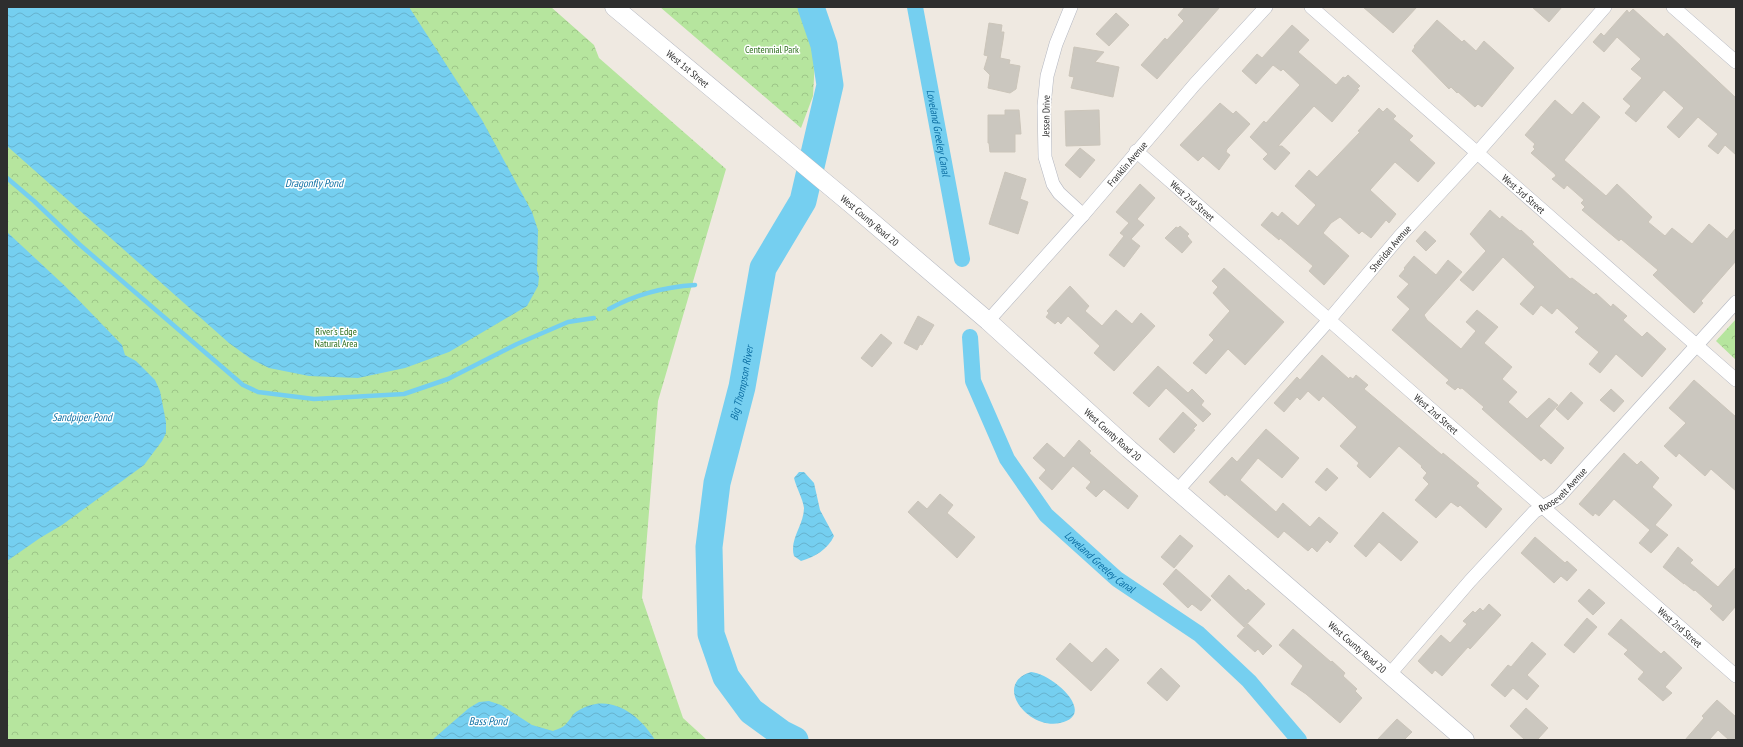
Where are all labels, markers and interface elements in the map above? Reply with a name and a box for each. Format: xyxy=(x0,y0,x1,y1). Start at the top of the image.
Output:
park label: Centennial Park xyxy=(745,43,799,56)
street label: West 1st Street xyxy=(664,47,712,90)
water label: Loveland Greeley Canal xyxy=(923,88,954,179)
street label: Jessen Drive xyxy=(1039,95,1053,138)
street label: Franklin Avenue xyxy=(1104,138,1150,189)
street label: West 3rd Street xyxy=(1499,171,1548,216)
water label: Dragonfly Pond xyxy=(285,176,345,190)
street label: West 2nd Street xyxy=(1168,177,1218,224)
street label: West County Road 20 xyxy=(838,192,902,249)
street label: Sheridan Avenue xyxy=(1366,222,1414,274)
park label: River's Edge Natural Area xyxy=(315,325,358,350)
water label: Big Thompson River xyxy=(727,343,756,422)
street label: West 2nd Street xyxy=(1411,391,1461,437)
street label: West County Road 20 xyxy=(1082,405,1145,464)
water label: Sandpiper Pond xyxy=(52,410,114,424)
street label: Roosevelt Avenue xyxy=(1536,464,1589,514)
water label: Loveland Greeley Canal xyxy=(1062,528,1139,597)
street label: West 2nd Street xyxy=(1655,604,1705,650)
street label: West County Road 20 xyxy=(1326,618,1390,676)
water label: Bass Pond xyxy=(469,714,509,728)

